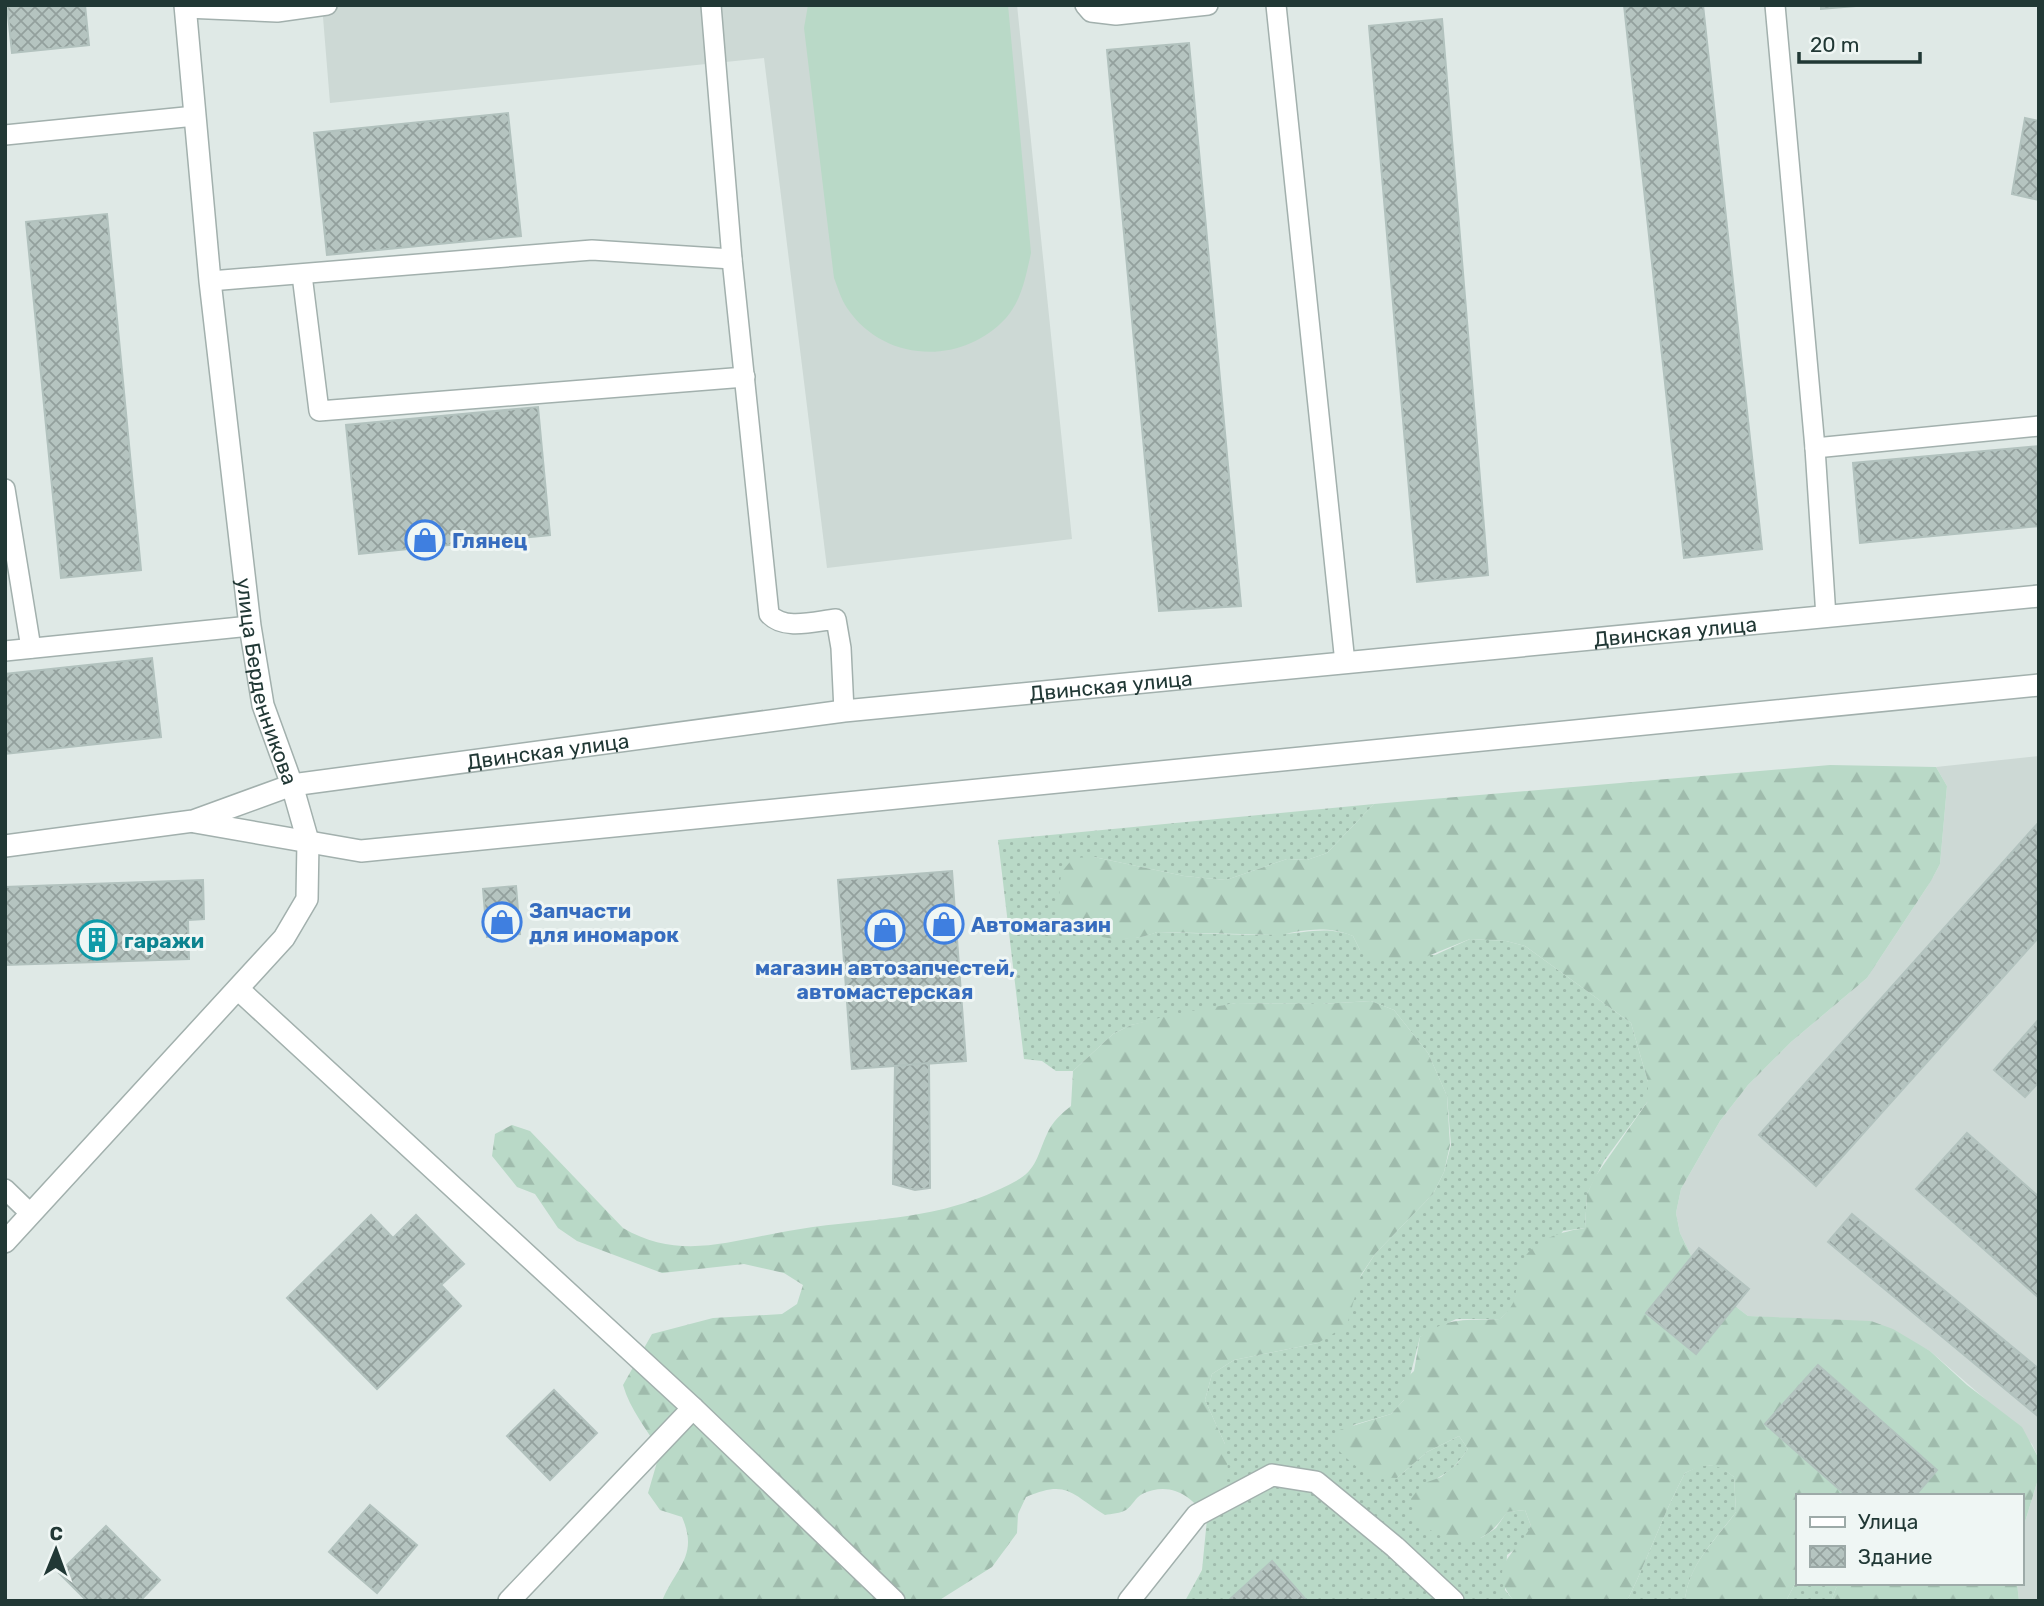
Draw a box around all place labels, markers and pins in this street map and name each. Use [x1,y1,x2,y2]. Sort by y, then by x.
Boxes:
shop icon: Глянец [404,519,446,561]
place label: Глянец [452,528,527,553]
place label: Запчасти для иномарок [529,898,679,947]
shop icon: Запчасти для иномарок [481,901,523,943]
shop icon: Автомагазин [923,903,965,945]
shop icon: магазин автозапчестей, автомастерская [864,909,906,951]
place label: Автомагазин [971,912,1111,937]
building icon: гаражи [76,919,118,961]
place label: гаражи [124,928,204,953]
place label: магазин автозапчестей, автомастерская [755,955,1015,1004]

